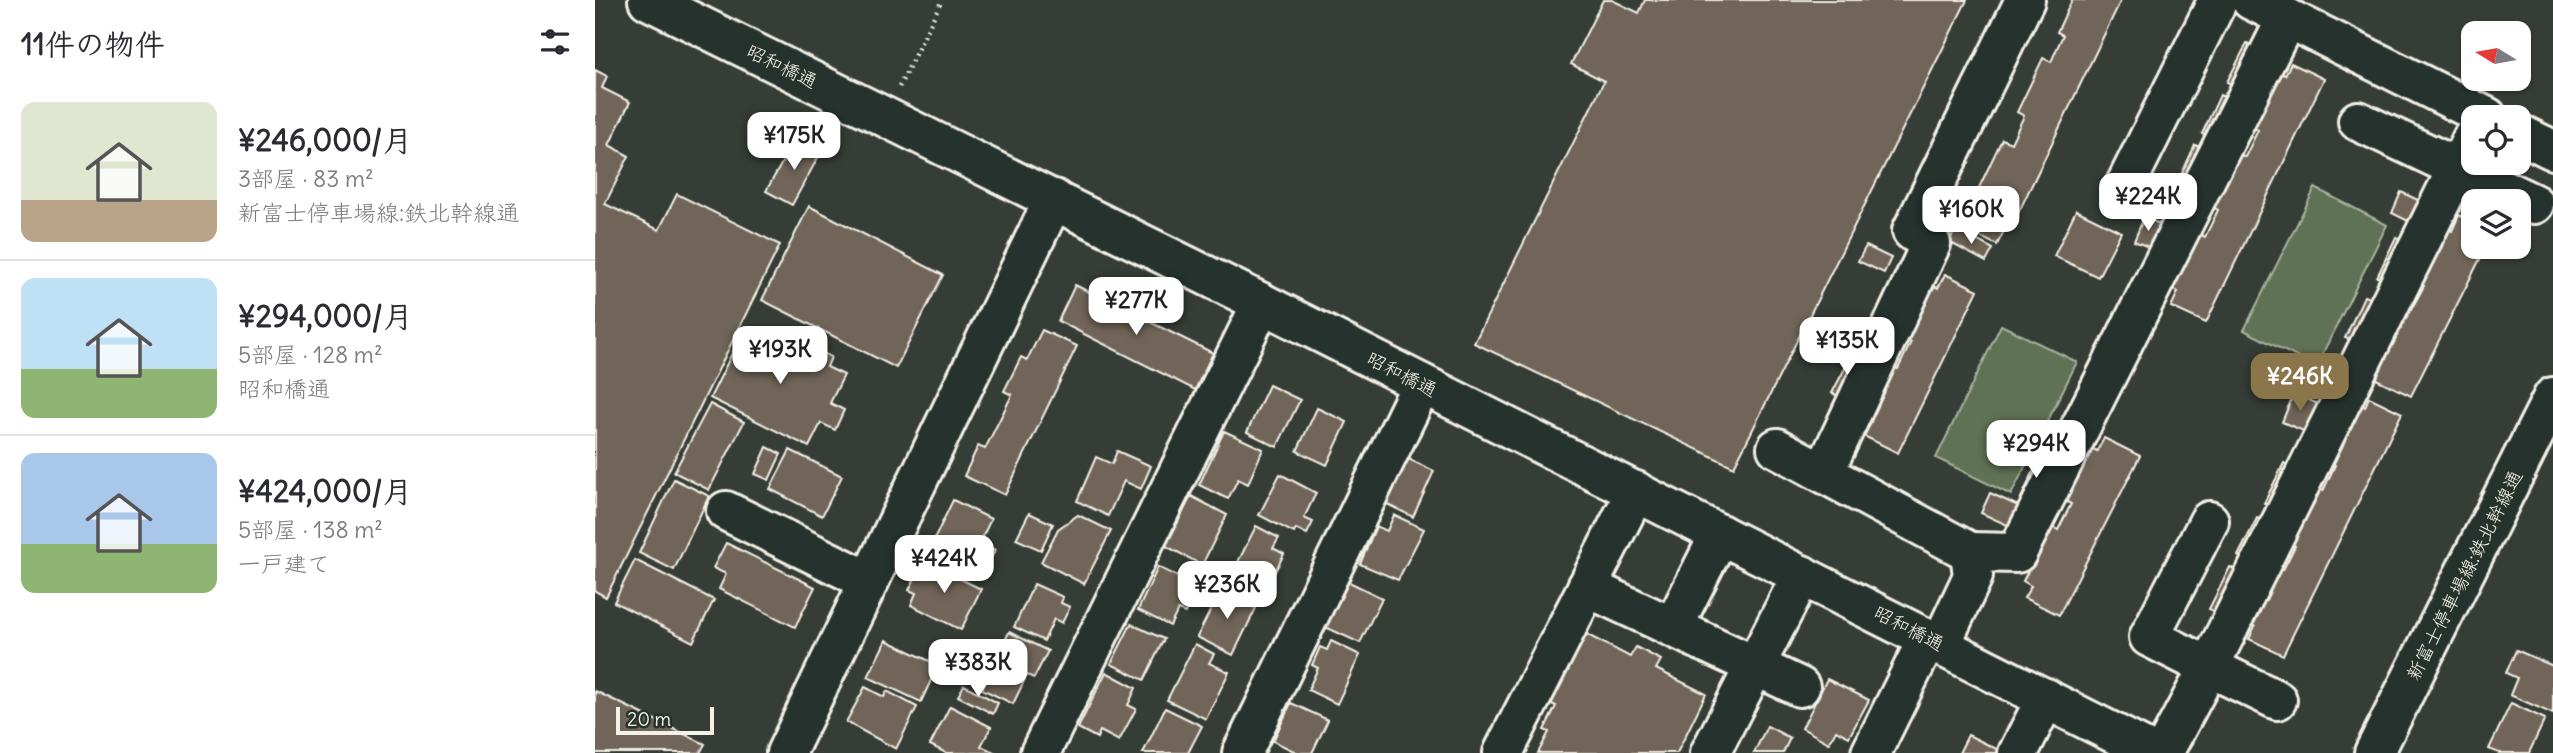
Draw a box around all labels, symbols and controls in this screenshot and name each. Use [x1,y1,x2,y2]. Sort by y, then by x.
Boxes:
north arrow [2461,21,2531,91]
map controls [2461,21,2531,259]
icon: filters [536,23,574,61]
text: 11件の物件 [21,25,165,63]
street label: 昭和橋通 [743,39,821,93]
button: locate [2461,105,2531,175]
pin: ¥175K [745,113,843,172]
text: ¥175K [763,120,825,149]
text: ¥246,000/月 [238,121,412,159]
icon: home [77,130,161,214]
text: 3部屋 · 83 m² [238,164,374,193]
pin: ¥224K [2099,174,2197,233]
text: ¥224K [2115,181,2181,210]
pin: ¥160K [1922,187,2020,246]
button: layers [2461,189,2531,259]
text: ¥160K [1938,194,2004,223]
text: 新富士停車場線:鉄北幹線通 [238,198,519,227]
pin: ¥277K [1087,278,1185,337]
text: ¥277K [1105,285,1167,314]
text: ¥294,000/月 [238,297,413,335]
icon: home [77,306,161,390]
pin: ¥135K [1798,318,1896,377]
text: ¥135K [1815,325,1879,354]
pin: ¥193K [731,326,829,386]
text: ¥193K [748,334,812,363]
text: 5部屋 · 128 m² [238,340,383,369]
street label: 昭和橋通 [1363,346,1441,402]
pin: ¥246K [2251,354,2349,413]
text: ¥246K [2267,361,2333,390]
text: 昭和橋通 [238,374,330,403]
pin: ¥294K [1987,420,2085,480]
text: ¥294K [2003,428,2069,457]
street label: 新富士停車場線:鉄北幹線通 [2401,466,2527,684]
text: ¥424,000/月 [238,472,412,510]
icon: home [77,481,161,565]
text: 5部屋 · 138 m² [238,515,383,544]
pin: ¥424K [895,536,993,595]
text: ¥424K [911,543,977,572]
text: 一戸建て [238,549,330,578]
pin: ¥236K [1178,562,1276,621]
text: ¥236K [1194,569,1260,598]
street label: 昭和橋通 [1870,600,1948,656]
pin: ¥383K [929,640,1027,699]
text: ¥383K [944,647,1012,676]
scale bar [616,704,714,736]
text: 20 m [627,707,671,731]

